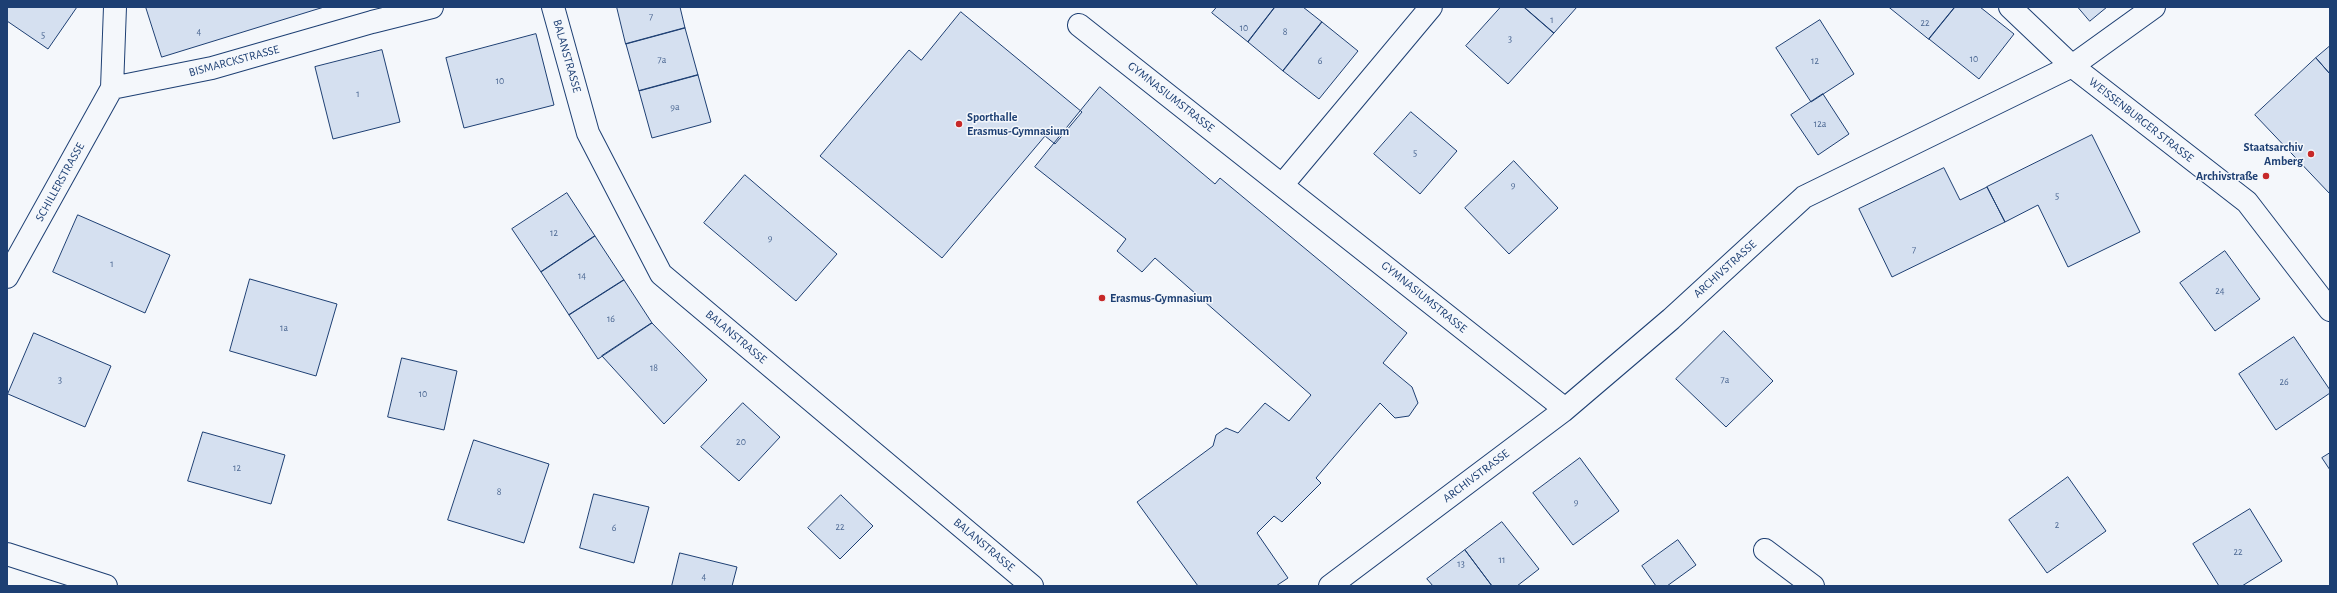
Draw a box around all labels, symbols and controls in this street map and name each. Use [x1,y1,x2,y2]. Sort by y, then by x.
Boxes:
house number: 7 [649,11,653,23]
house number: 1 [1550,14,1554,26]
house number: 22 [1920,17,1930,29]
street label: BALANSTRASSE [550,18,584,94]
house number: 10 [1240,22,1248,34]
house number: 4 [197,26,201,38]
house number: 8 [1283,26,1287,38]
house number: 5 [41,29,45,41]
house number: 3 [1508,33,1512,45]
street label: BISMARCKSTRASSE [187,42,281,80]
house number: 10 [1970,53,1978,65]
house number: 7a [658,54,666,66]
house number: 6 [1318,55,1322,67]
house number: 12 [1811,55,1819,67]
street label: GYMNASIUMSTRASSE [1125,59,1217,135]
house number: 10 [496,75,504,87]
street label: WEISSENBURGER STRASSE [2086,75,2196,165]
house number: 1 [356,88,360,100]
house number: 9a [670,101,680,113]
place label: Sporthalle Erasmus-Gymnasium [967,110,1069,138]
house number: 12a [1814,118,1826,130]
marker: Sporthalle Erasmus-Gymnasium [954,119,964,129]
street label: SCHILLERSTRASSE [32,140,88,224]
place label: Staatsarchiv Amberg [2243,140,2303,168]
house number: 5 [1413,147,1417,159]
marker: Staatsarchiv Amberg [2306,149,2316,159]
place label: Archivstraße [2196,169,2258,183]
marker: Archivstraße [2261,171,2271,181]
house number: 9 [1511,179,1515,191]
house number: 5 [2055,190,2059,202]
house number: 12 [550,227,558,239]
house number: 9 [768,232,772,244]
street label: ARCHIVSTRASSE [1691,237,1759,301]
house number: 7 [1912,244,1916,256]
house number: 1 [110,258,114,270]
street label: GYMNASIUMSTRASSE [1378,258,1470,336]
house number: 14 [578,270,586,282]
house number: 24 [2215,285,2225,297]
place label: Erasmus-Gymnasium [1110,291,1212,305]
marker: Erasmus-Gymnasium [1097,293,1107,303]
street label: BALANSTRASSE [702,307,770,367]
house number: 16 [607,313,615,325]
house number: 1a [280,322,288,334]
house number: 18 [650,362,658,374]
house number: 3 [58,374,62,386]
house number: 7a [1721,374,1729,386]
house number: 26 [2279,376,2289,388]
house number: 10 [419,388,427,400]
house number: 20 [736,436,746,448]
street label: ARCHIVSTRASSE [1440,446,1512,506]
house number: 12 [233,462,241,474]
house number: 8 [497,486,501,498]
house number: 9 [1574,496,1578,508]
street label: BALANSTRASSE [950,515,1018,575]
house number: 2 [2055,519,2059,531]
house number: 22 [835,521,845,533]
house number: 6 [612,522,616,534]
house number: 22 [2233,546,2243,558]
house number: 11 [1499,554,1505,566]
house number: 13 [1457,558,1465,570]
house number: 4 [702,571,706,583]

